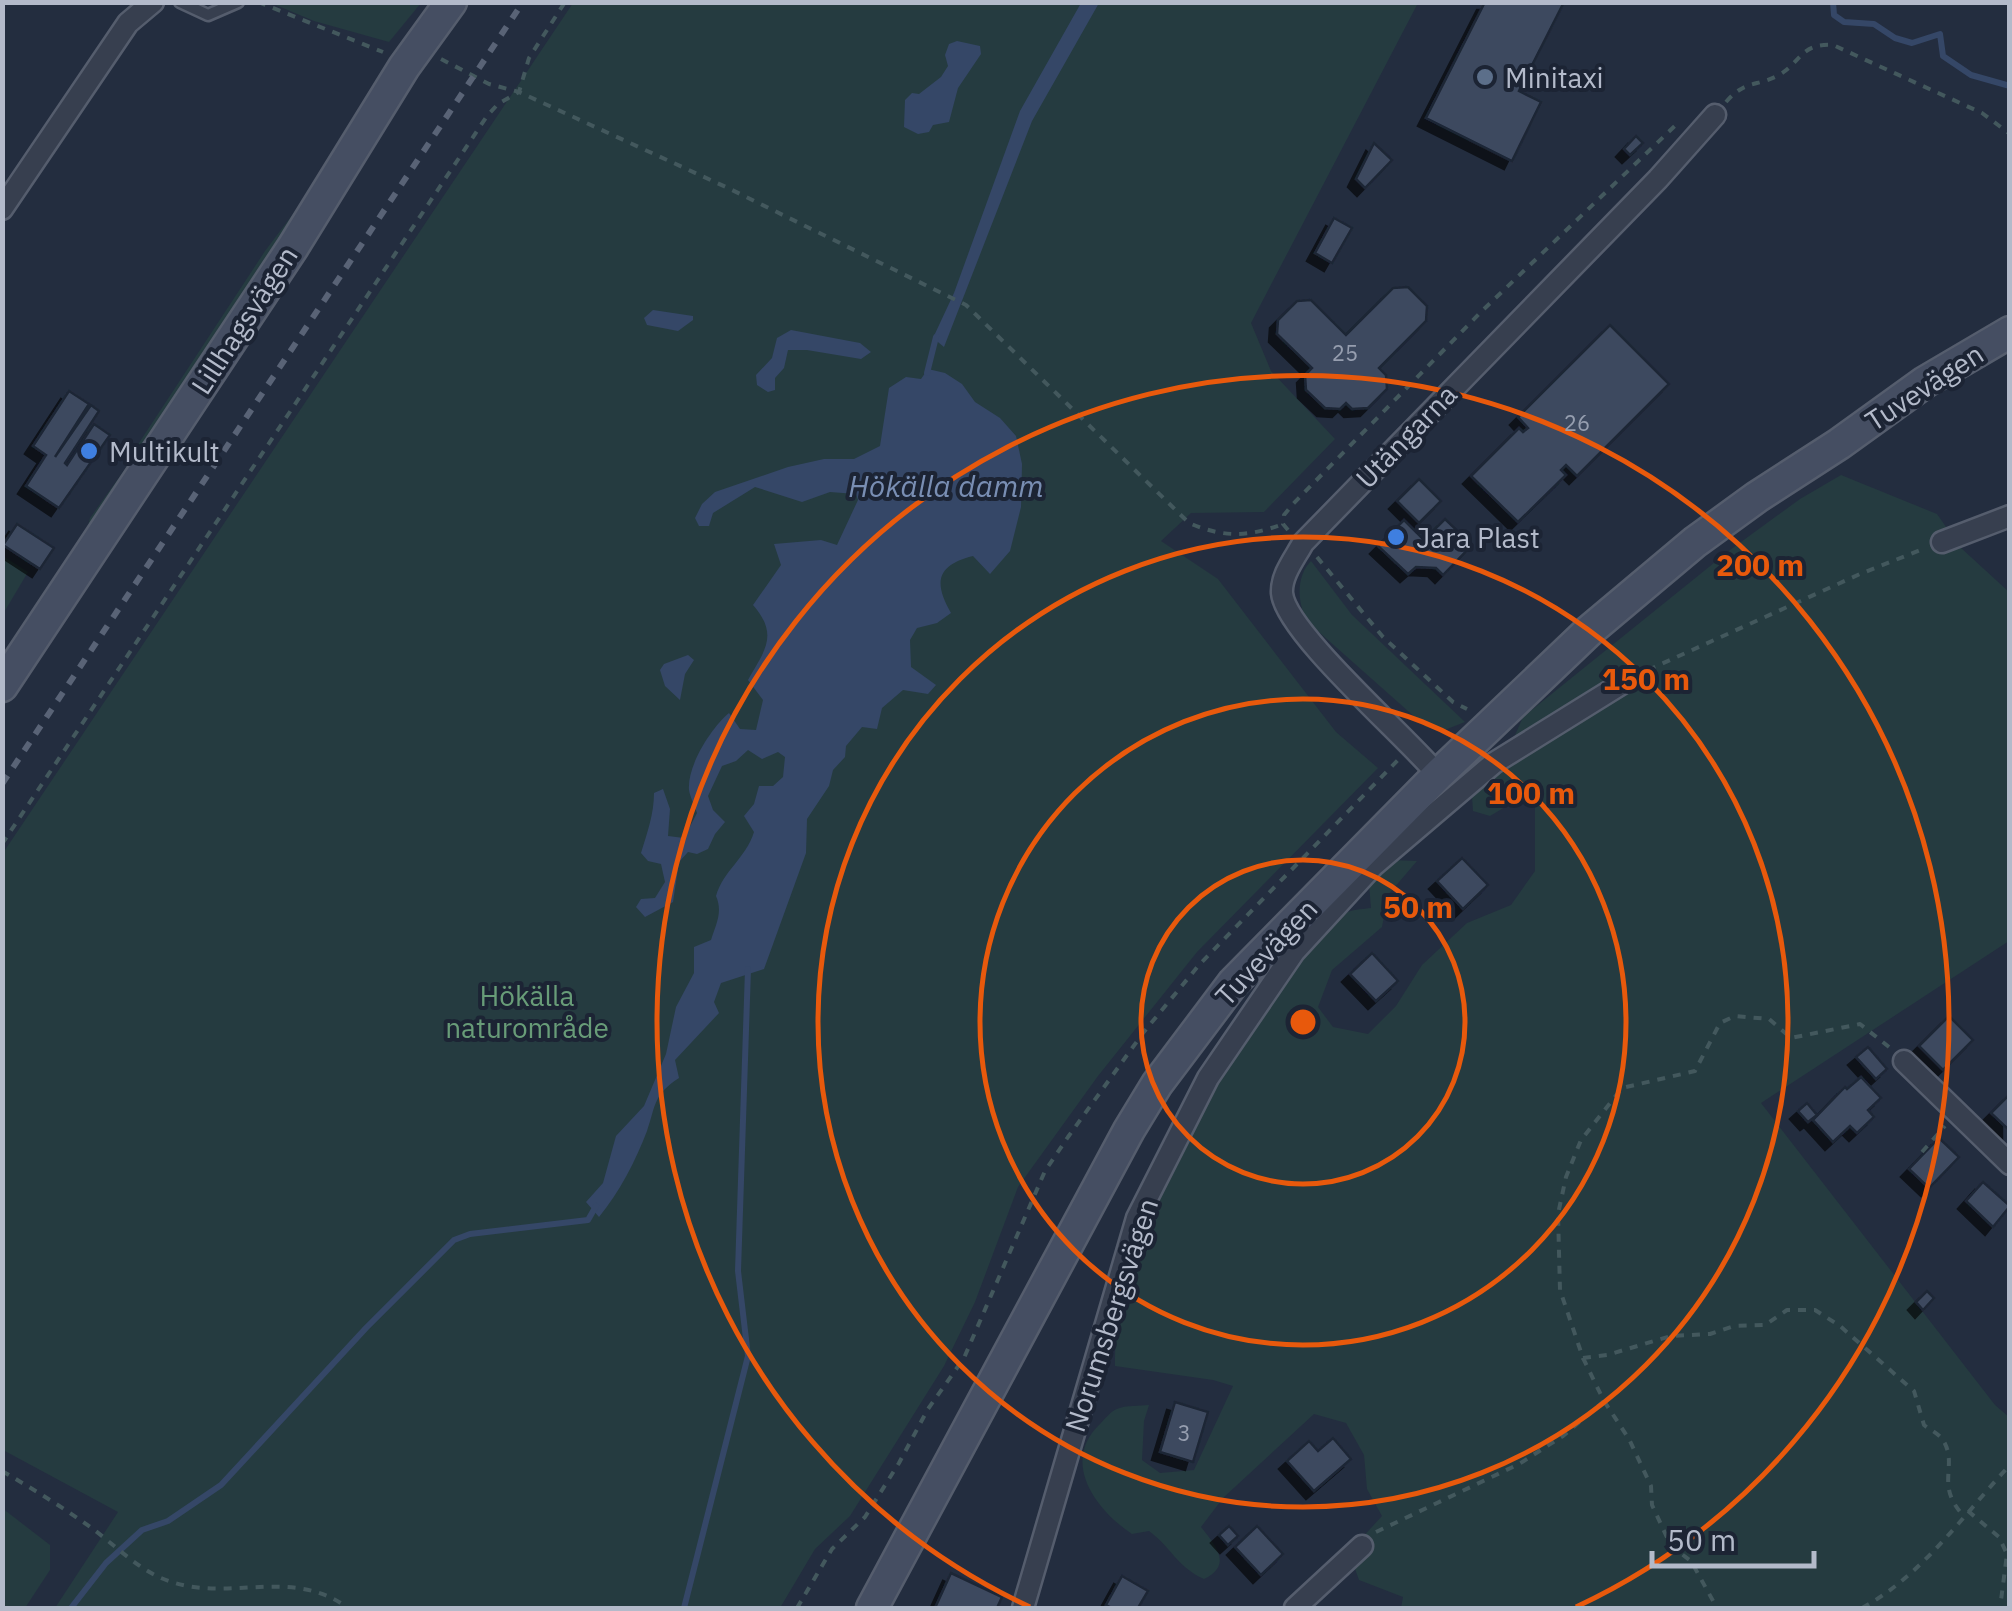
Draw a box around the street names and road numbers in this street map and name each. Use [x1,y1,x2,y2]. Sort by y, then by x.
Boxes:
street label: Lillhagsvägen [182,239,306,401]
street label: Tuvevägen [1858,335,1990,439]
street label: Utängarna [1347,376,1465,496]
street label: Tuvevägen [1207,891,1325,1013]
street label: Norumsbergsvägen [1056,1194,1166,1436]

